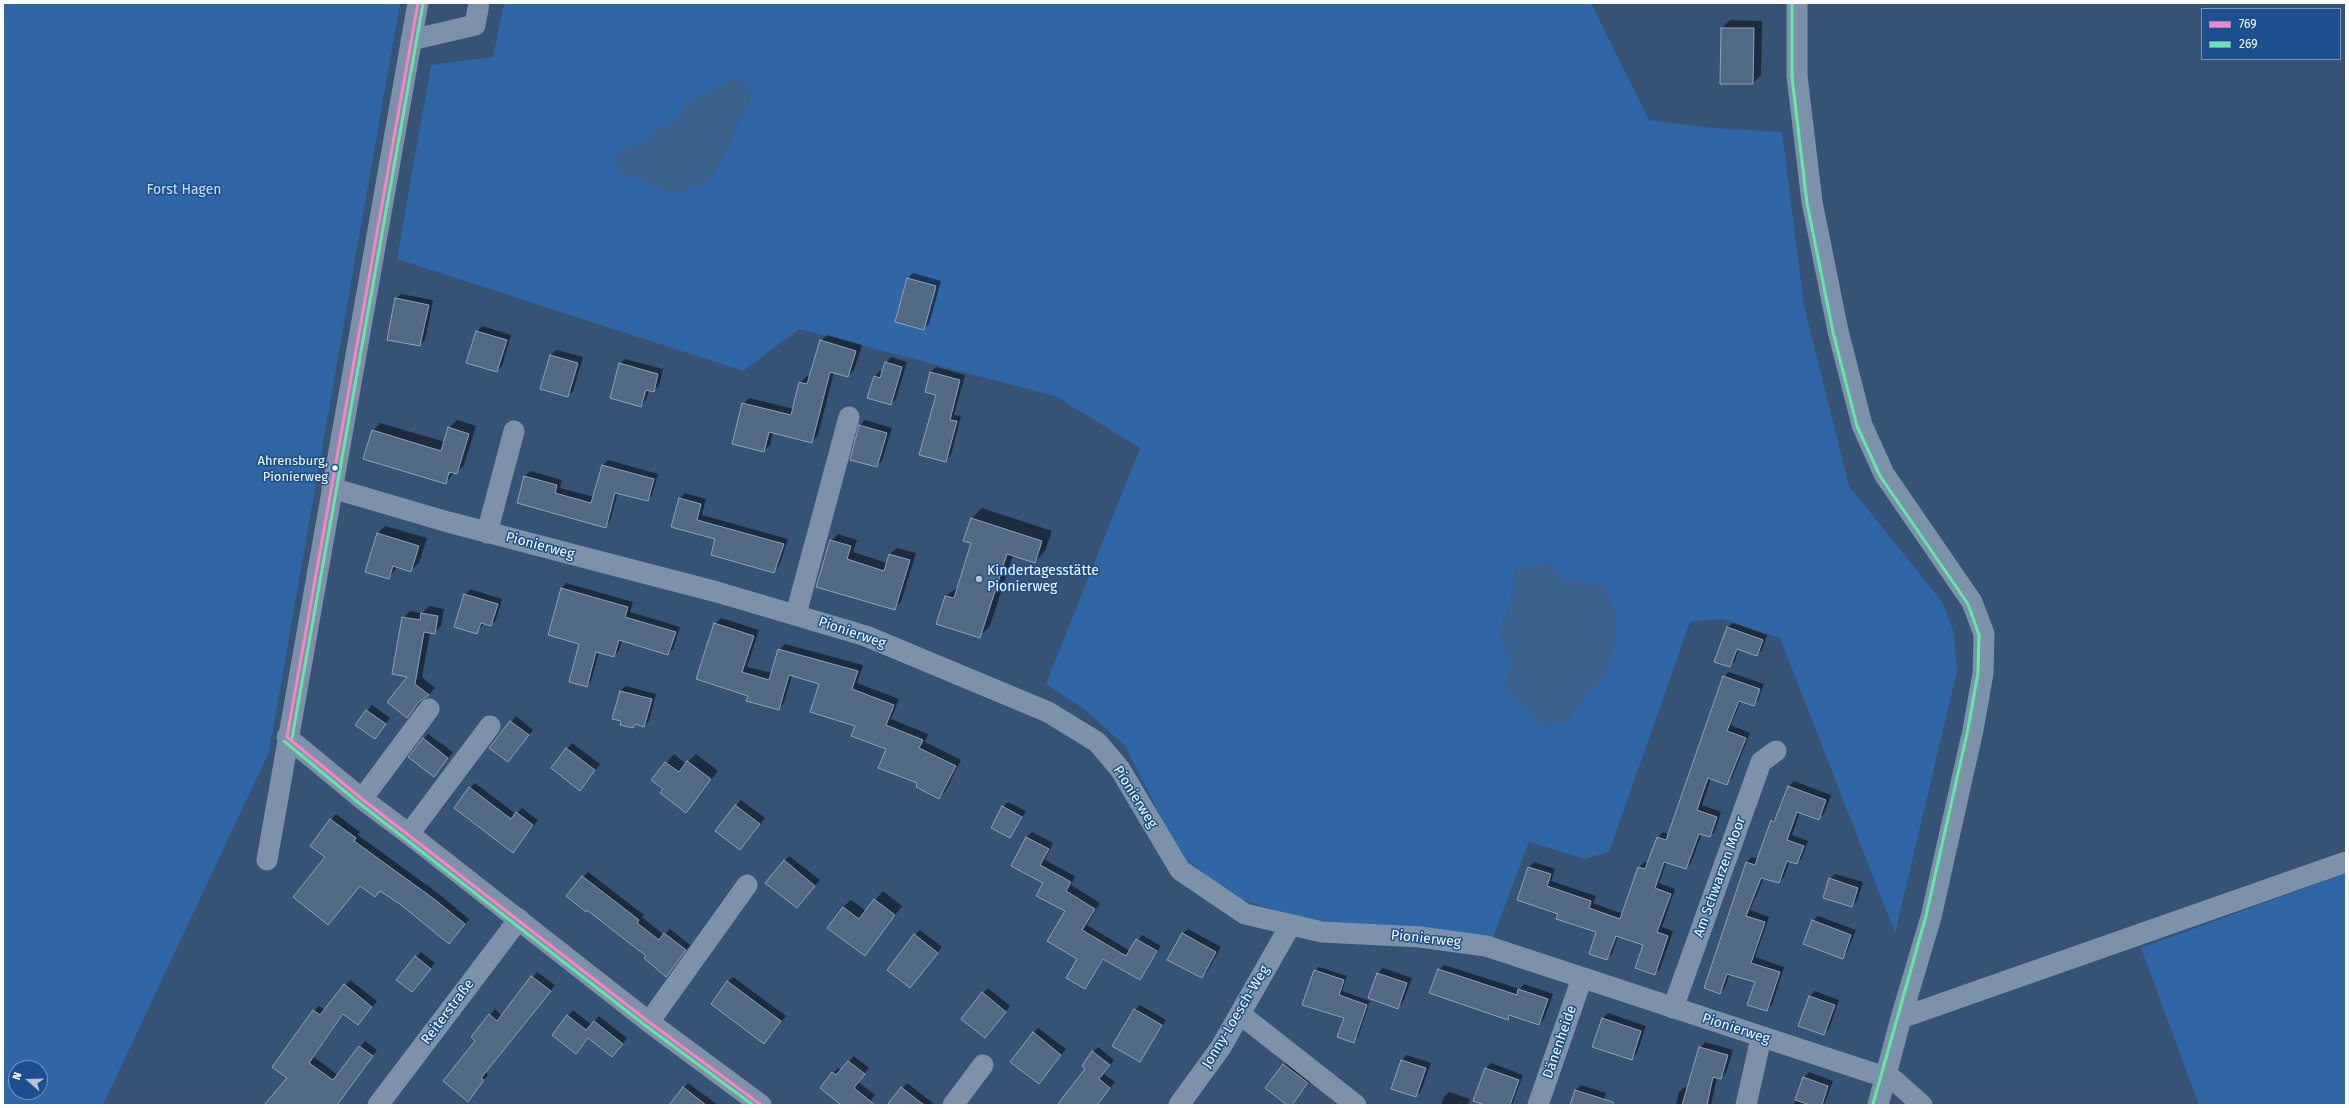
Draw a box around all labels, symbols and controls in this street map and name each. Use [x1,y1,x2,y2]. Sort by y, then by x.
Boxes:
legend [2201,8,2341,60]
text: 769 [2239,17,2257,31]
text: 269 [2239,37,2257,51]
park label: Forst Hagen [147,182,221,198]
place label: Ahrensburg, Pionierweg [258,453,328,484]
marker: Ahrensburg, Pionierweg [330,463,340,473]
street label: Pionierweg [504,529,576,563]
place label: Kindertagesstätte Pionierweg [987,563,1099,596]
marker: Kindertagesstätte Pionierweg [974,574,984,584]
street label: Pionierweg [816,614,888,652]
street label: Pionierweg [1109,763,1161,831]
street label: Am Schwarzen Moor [1690,814,1750,940]
street label: Pionierweg [1390,927,1462,951]
street label: Jonny-Loesch-Weg [1199,963,1273,1071]
street label: Reiterstraße [418,976,478,1048]
street label: Dänenheide [1540,1003,1580,1081]
street label: Pionierweg [1700,1010,1772,1048]
north arrow [8,1060,48,1100]
text: N [10,1070,25,1082]

